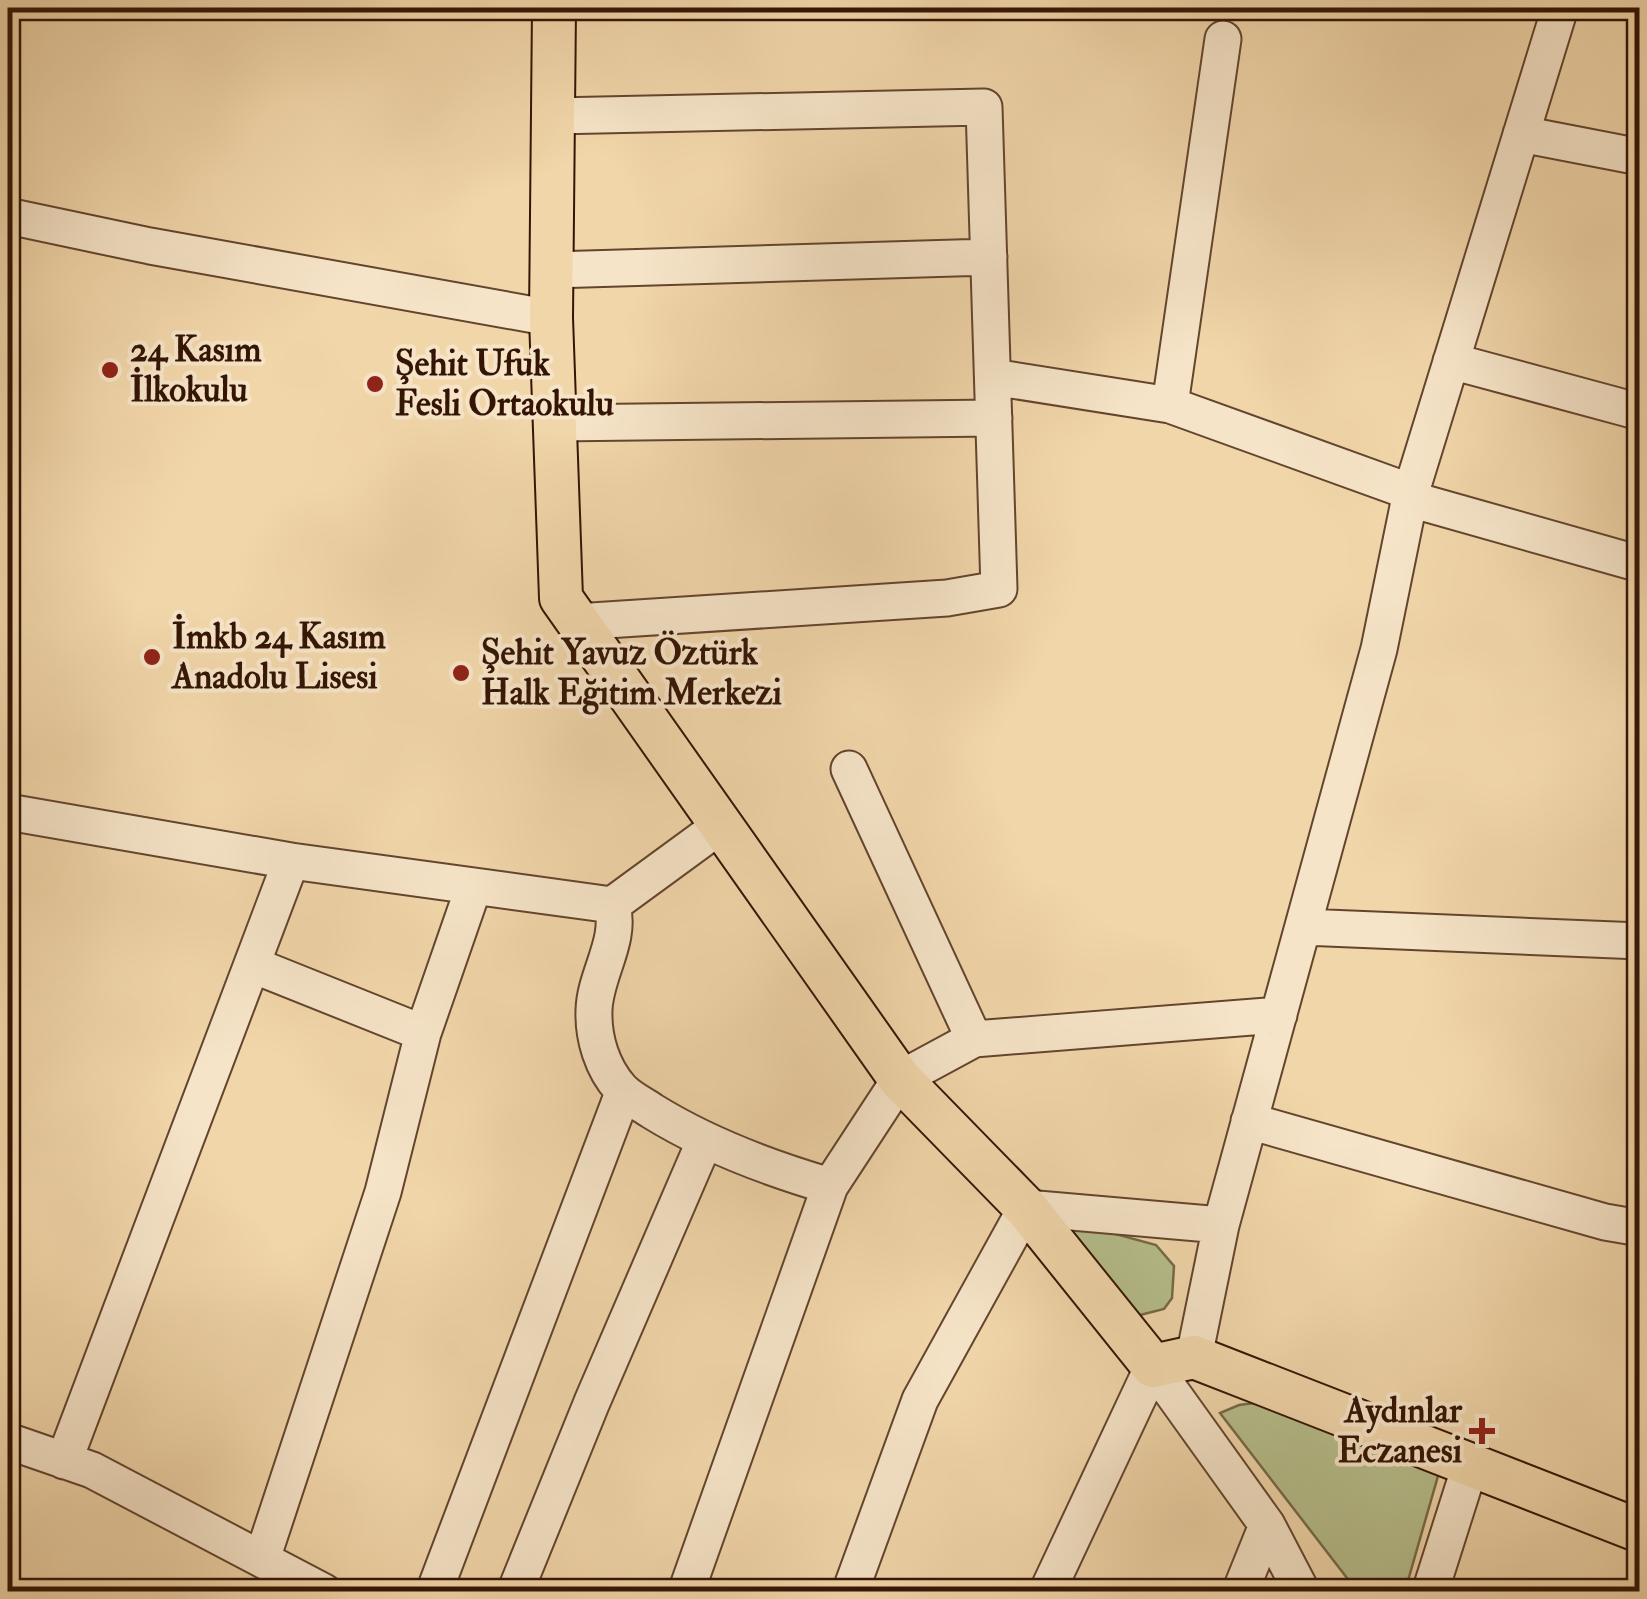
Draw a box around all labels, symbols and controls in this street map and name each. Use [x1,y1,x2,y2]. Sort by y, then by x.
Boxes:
place label: 24 Kasım İlkokulu [130,328,262,412]
place label: Şehit Ufuk Fesli Ortaokulu [395,342,614,426]
marker: 24 Kasım İlkokulu [99,359,121,381]
marker: Şehit Ufuk Fesli Ortaokulu [364,373,386,395]
place label: İmkb 24 Kasım Anadolu Lisesi [170,613,386,699]
place label: Şehit Yavuz Öztürk Halk Eğitim Merkezi [481,630,782,715]
marker: İmkb 24 Kasım Anadolu Lisesi [141,646,163,668]
marker: Şehit Yavuz Öztürk Halk Eğitim Merkezi [450,662,472,684]
place label: Aydınlar Eczanesi [1337,1389,1463,1473]
marker: Aydınlar Eczanesi [1471,1420,1493,1442]

